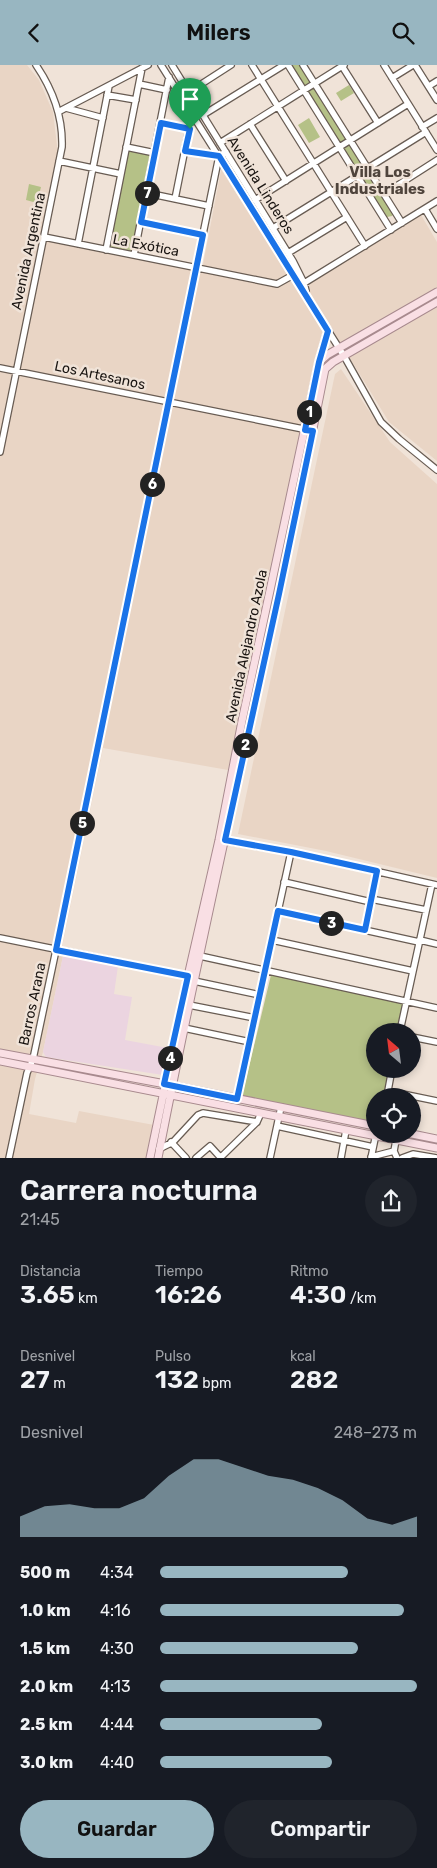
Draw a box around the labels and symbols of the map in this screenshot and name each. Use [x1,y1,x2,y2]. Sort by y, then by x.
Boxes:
pin [169,78,211,129]
street label: Avenida Linderos [224,133,297,237]
district label: Villa Los Industriales [335,163,425,198]
pin: 7 [134,181,160,205]
street label: Avenida Argentina [8,191,49,311]
street label: La Exótica [111,231,180,260]
street label: Los Artesanos [53,358,147,393]
pin: 1 [296,399,322,425]
pin: 6 [140,471,164,497]
street label: Avenida Alejandro Azola [222,568,271,724]
pin: 2 [232,733,258,757]
pin: 5 [70,811,94,835]
pin: 3 [318,911,344,935]
street label: Barros Arana [15,961,50,1047]
north arrow [366,1023,421,1077]
pin: 4 [158,1045,182,1071]

